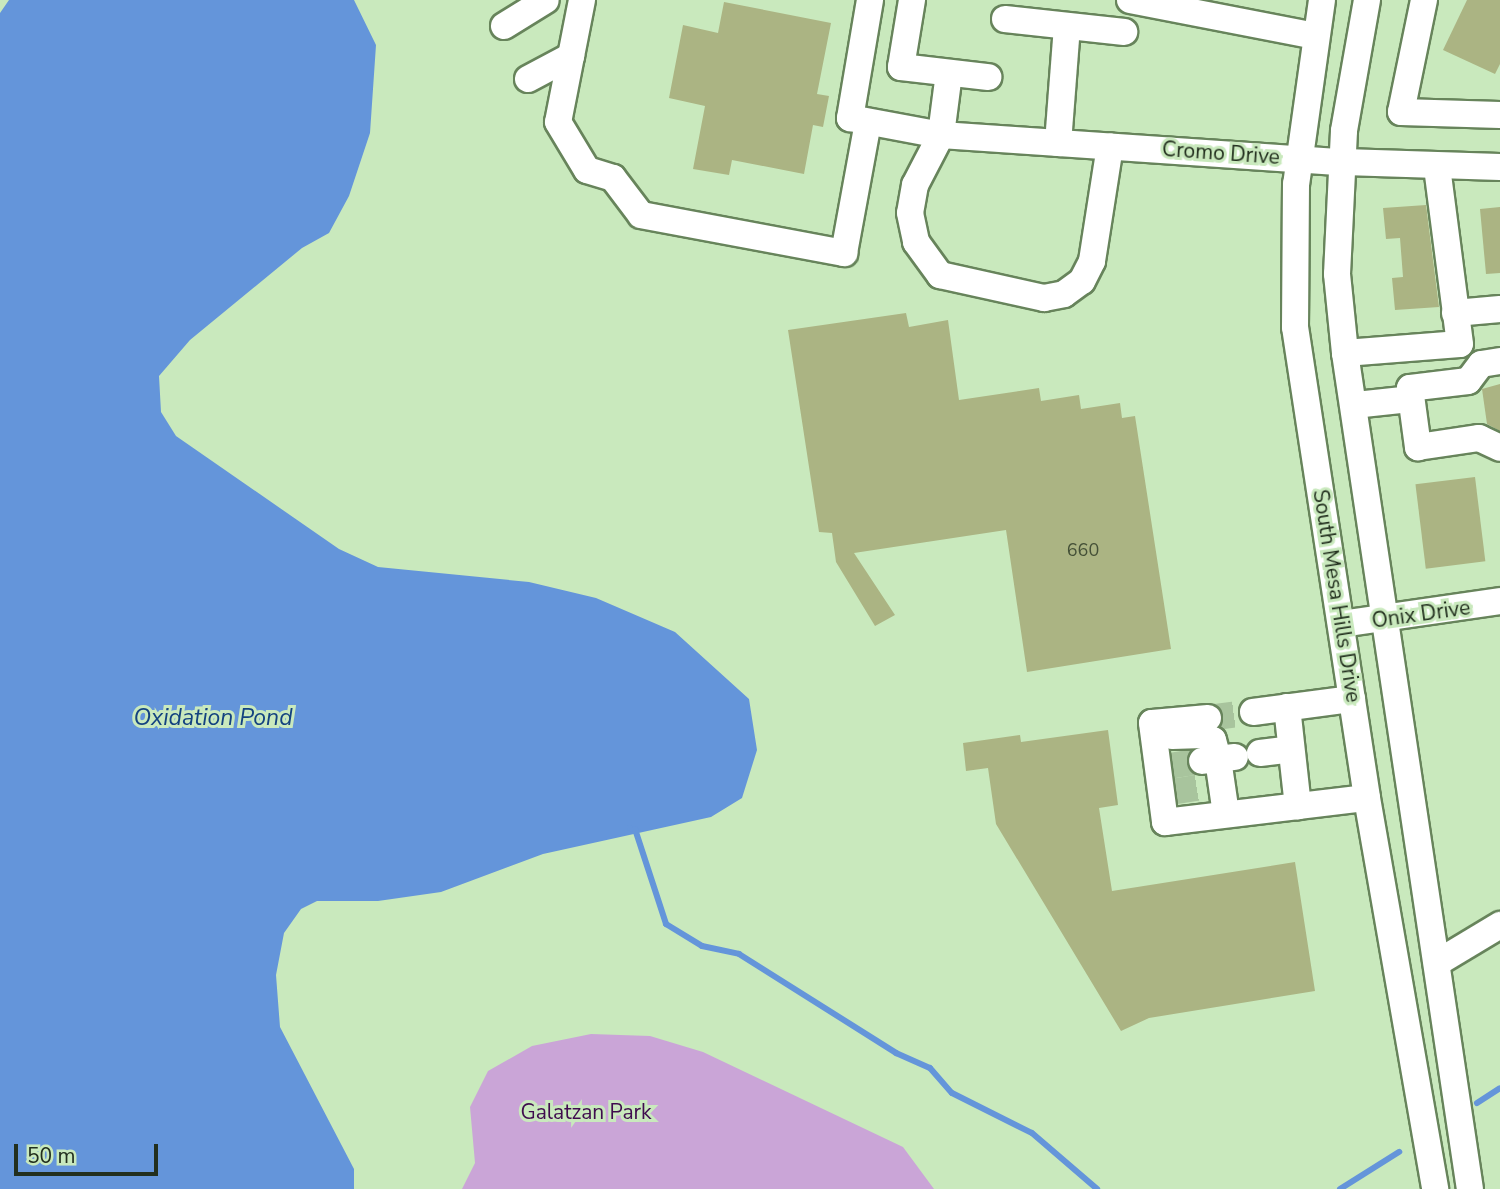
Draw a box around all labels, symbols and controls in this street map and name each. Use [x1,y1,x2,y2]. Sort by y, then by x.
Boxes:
street label: Cromo Drive [1161,136,1281,170]
street label: South Mesa Hills Drive [1308,488,1366,704]
house number: 660 [1067,539,1099,561]
street label: Onix Drive [1370,595,1472,633]
water label: Oxidation Pond [133,704,293,732]
park label: Galatzan Park [520,1099,652,1125]
scale bar [18,1130,161,1174]
text: 50 m [27,1142,76,1170]

